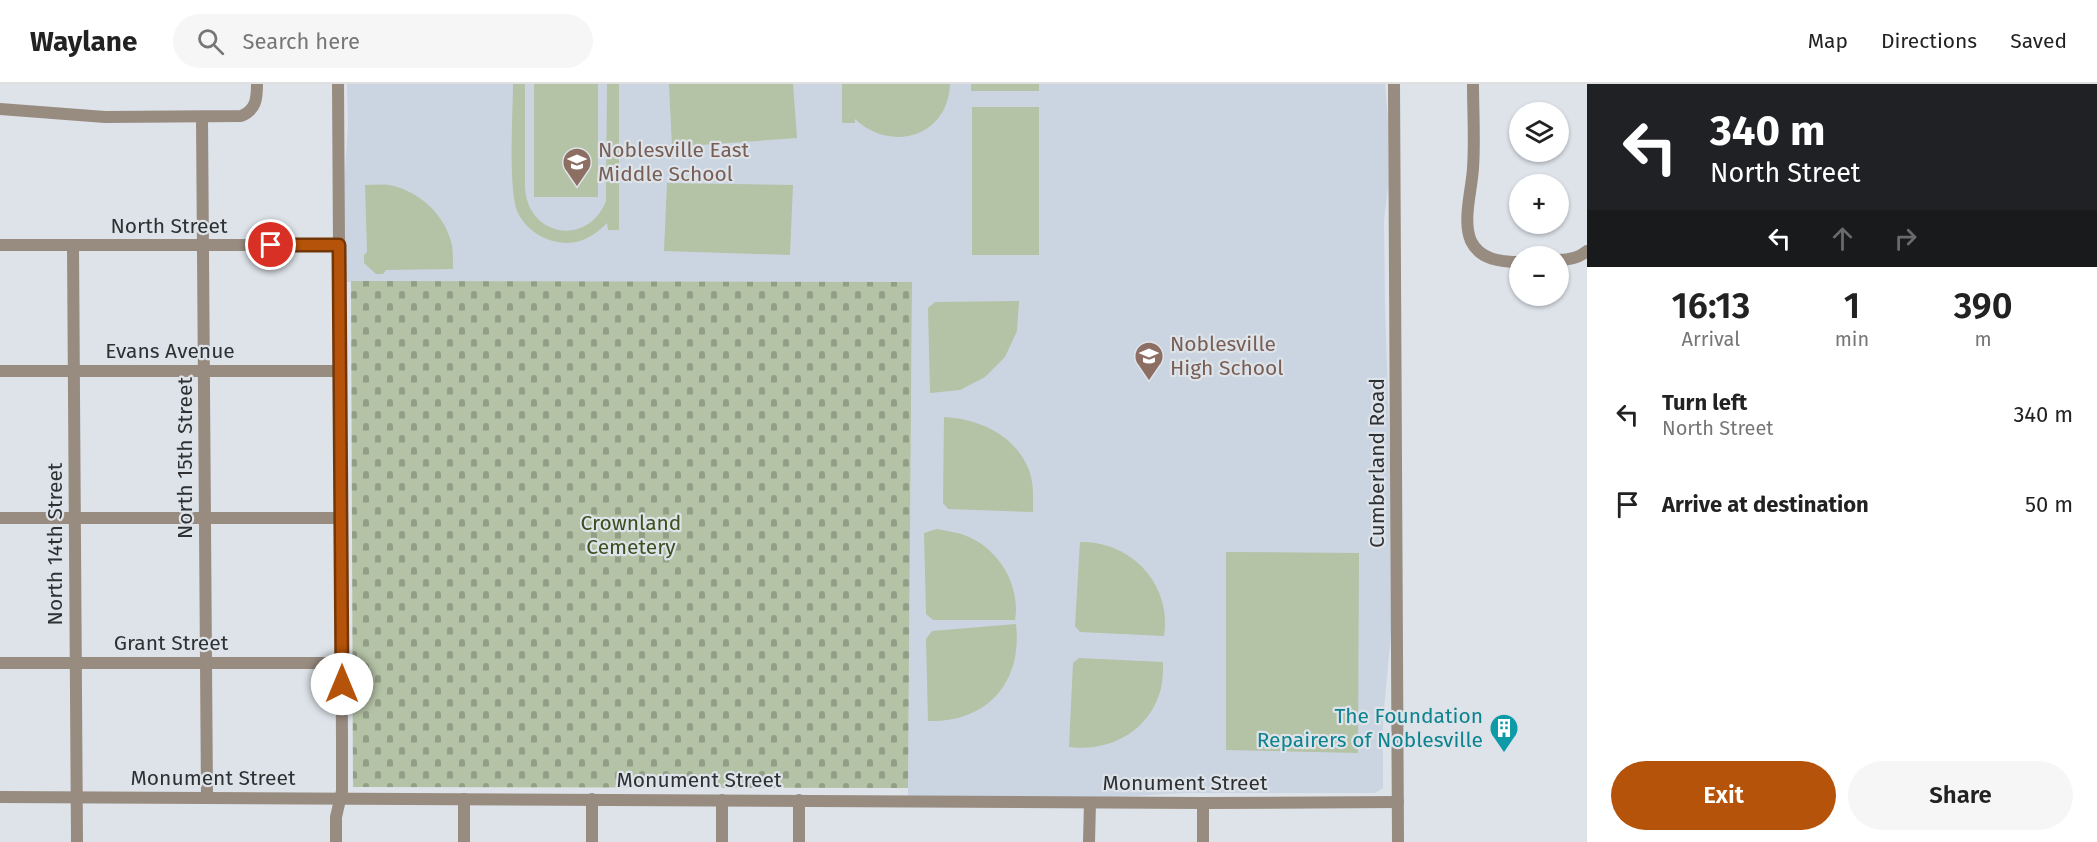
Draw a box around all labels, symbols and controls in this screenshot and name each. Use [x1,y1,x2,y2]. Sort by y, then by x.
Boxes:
search box [173,14,593,68]
text: Waylane [30,25,137,58]
icon: search [194,25,227,58]
text: Search here [242,28,360,55]
text: Map [1808,28,1848,54]
text: Directions [1881,28,1977,54]
text: Saved [2010,28,2067,54]
map controls [1509,102,1569,306]
button: layers [1509,102,1569,162]
text: 340 m [1710,106,1826,156]
icon: left [1611,108,1689,186]
place label: Noblesville East Middle School [598,137,749,187]
school or university icon: Noblesville East Middle School [561,146,593,188]
text: North Street [1710,157,1861,189]
button: + [1509,174,1569,234]
street label: North Street [110,213,228,239]
pin [245,219,296,270]
icon: left [1763,222,1796,255]
icon: ahead [1826,222,1859,255]
icon: right [1889,222,1922,255]
icon: arrive [254,228,287,261]
button: − [1509,246,1569,306]
text: 16:13 [1671,284,1750,328]
text: 1 [1844,284,1860,328]
text: 390 [1954,284,2013,328]
text: Arrival [1682,327,1740,351]
text: min [1835,327,1869,351]
text: m [1975,327,1992,351]
place label: Noblesville High School [1170,331,1283,381]
street label: Evans Avenue [105,338,235,364]
school or university icon: Noblesville High School [1133,340,1165,382]
street label: North 15th Street [172,377,198,539]
street label: Cumberland Road [1364,378,1390,548]
text: Turn left [1662,389,1747,416]
icon: left [1611,398,1644,431]
text: 340 m [2013,401,2073,428]
text: North Street [1662,416,1774,440]
street label: North 14th Street [42,462,68,625]
icon: arrive [1611,488,1644,521]
text: Arrive at destination [1662,491,1869,518]
text: 50 m [2025,491,2073,518]
park label: Crownland Cemetery [581,510,681,560]
street label: Grant Street [114,630,229,656]
position arrow [310,652,374,716]
place label: The Foundation Repairers of Noblesville [1257,703,1483,753]
building icon: The Foundation Repairers of Noblesville [1488,712,1520,754]
button: Exit [1611,761,1836,830]
button: Share [1848,761,2073,830]
street label: Monument Street [131,765,296,791]
street label: Monument Street [617,767,782,793]
street label: Monument Street [1103,770,1268,796]

